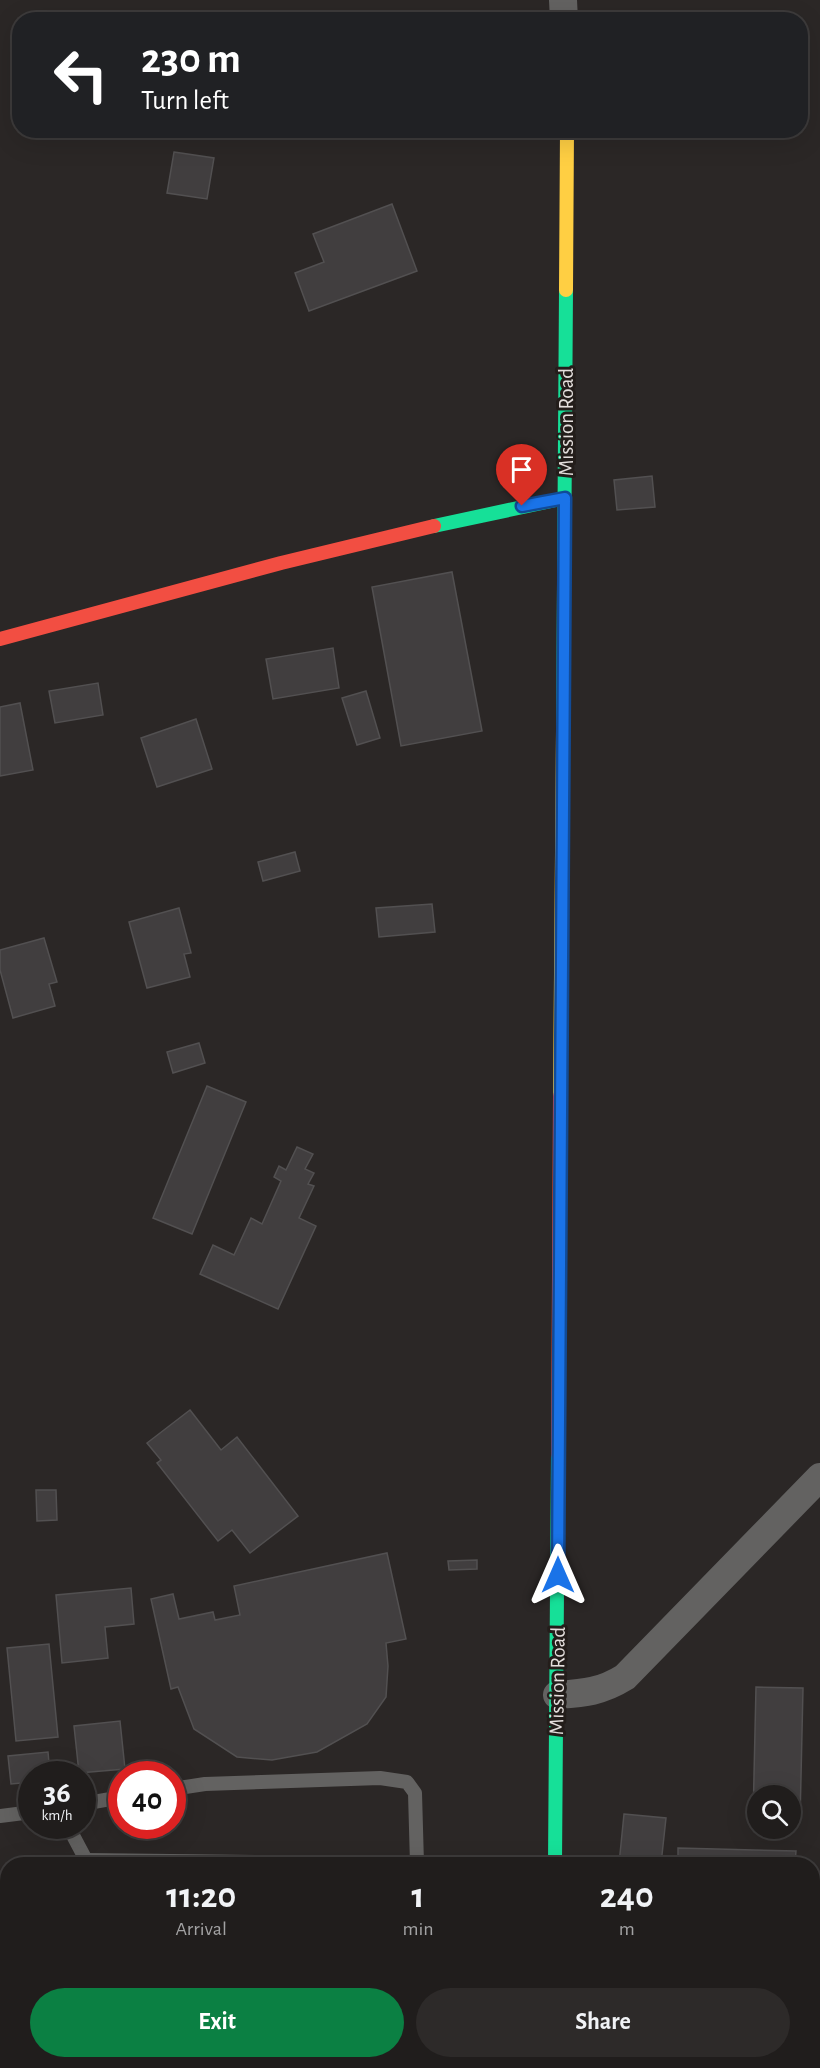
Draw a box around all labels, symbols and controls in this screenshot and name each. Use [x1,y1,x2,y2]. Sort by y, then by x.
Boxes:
icon: left [42,36,120,114]
text: 230 m [141,38,241,80]
text: Turn left [141,87,229,114]
street label: Mission Road [556,368,577,476]
pin [496,444,547,506]
icon: arrive [505,453,538,486]
position arrow [526,1543,590,1607]
street label: Mission Road [546,1626,569,1735]
speed limit sign: 40 [108,1761,186,1839]
text: 36 [43,1778,71,1808]
map controls [747,1785,801,1839]
button: search [747,1785,801,1839]
text: km/h [42,1808,72,1823]
text: 11:20 [166,1878,236,1914]
text: 1 [412,1878,424,1914]
text: 240 [600,1878,654,1914]
text: Arrival [176,1919,227,1939]
text: min [402,1919,434,1939]
text: m [619,1919,635,1939]
button: Exit [30,1988,404,2057]
button: Share [416,1988,790,2057]

